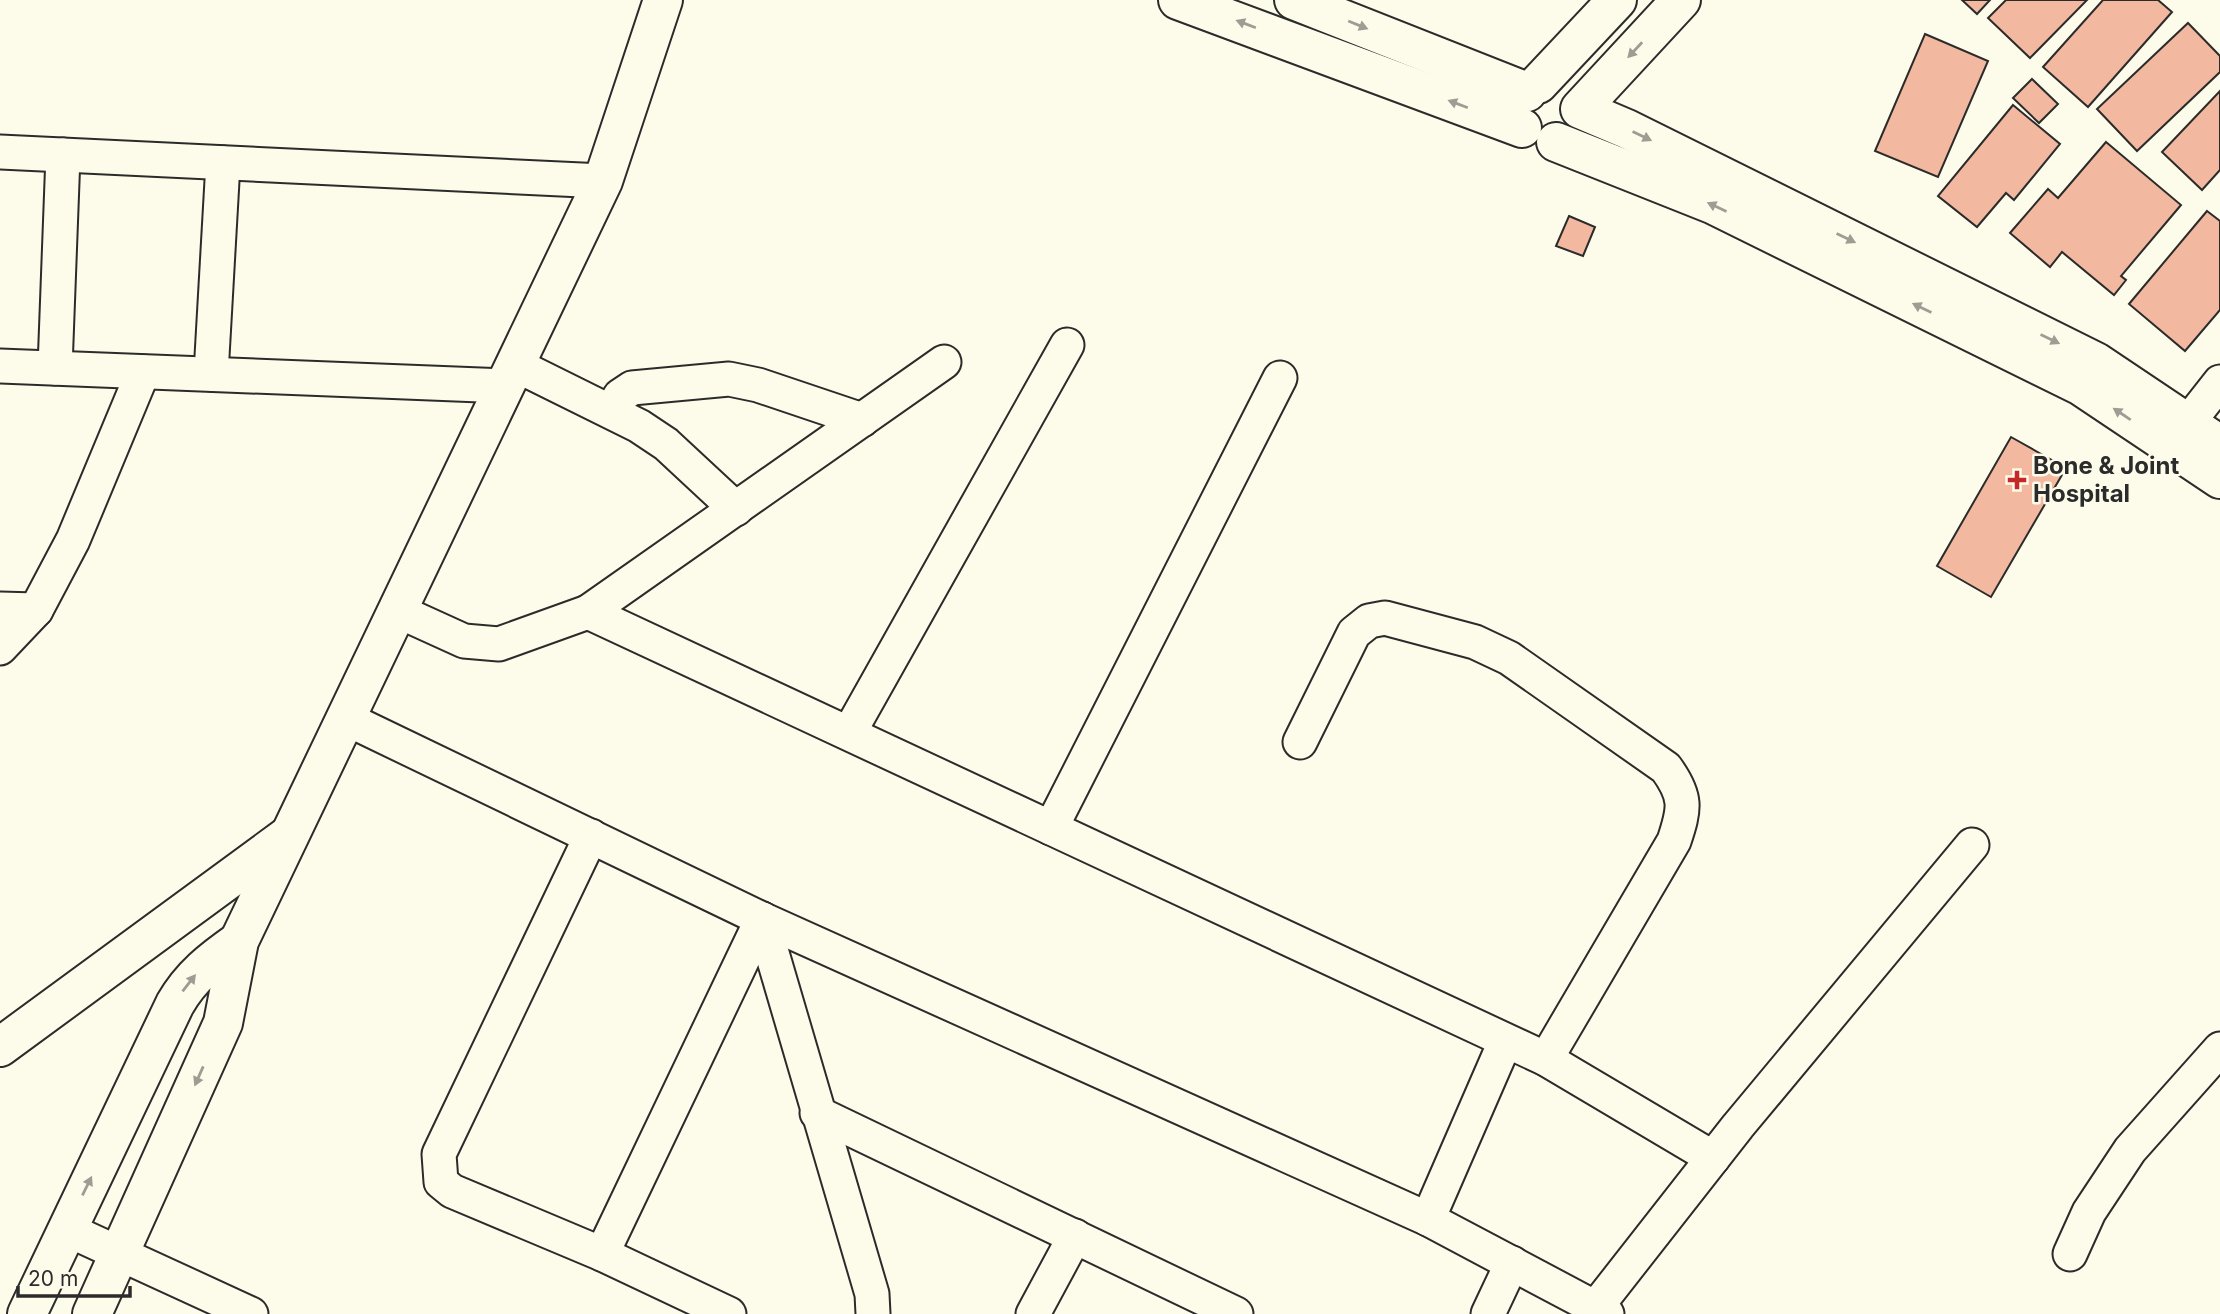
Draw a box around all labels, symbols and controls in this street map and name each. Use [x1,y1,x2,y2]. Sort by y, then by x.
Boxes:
one-way arrow [1235,18,1256,29]
one-way arrow [1347,20,1368,31]
one-way arrow [1627,42,1643,59]
one-way arrow [1448,98,1469,109]
one-way arrow [1632,131,1652,142]
one-way arrow [1707,202,1727,213]
one-way arrow [1836,232,1856,243]
one-way arrow [1912,302,1932,313]
one-way arrow [2040,333,2060,344]
one-way arrow [2113,407,2132,420]
place label: Bone & Joint Hospital [2033,451,2180,508]
marker: Bone & Joint Hospital [2007,470,2027,490]
one-way arrow [182,974,197,992]
one-way arrow [193,1066,204,1087]
one-way arrow [82,1176,93,1196]
scale bar [18,1254,130,1298]
text: 20 m [28,1266,78,1291]

